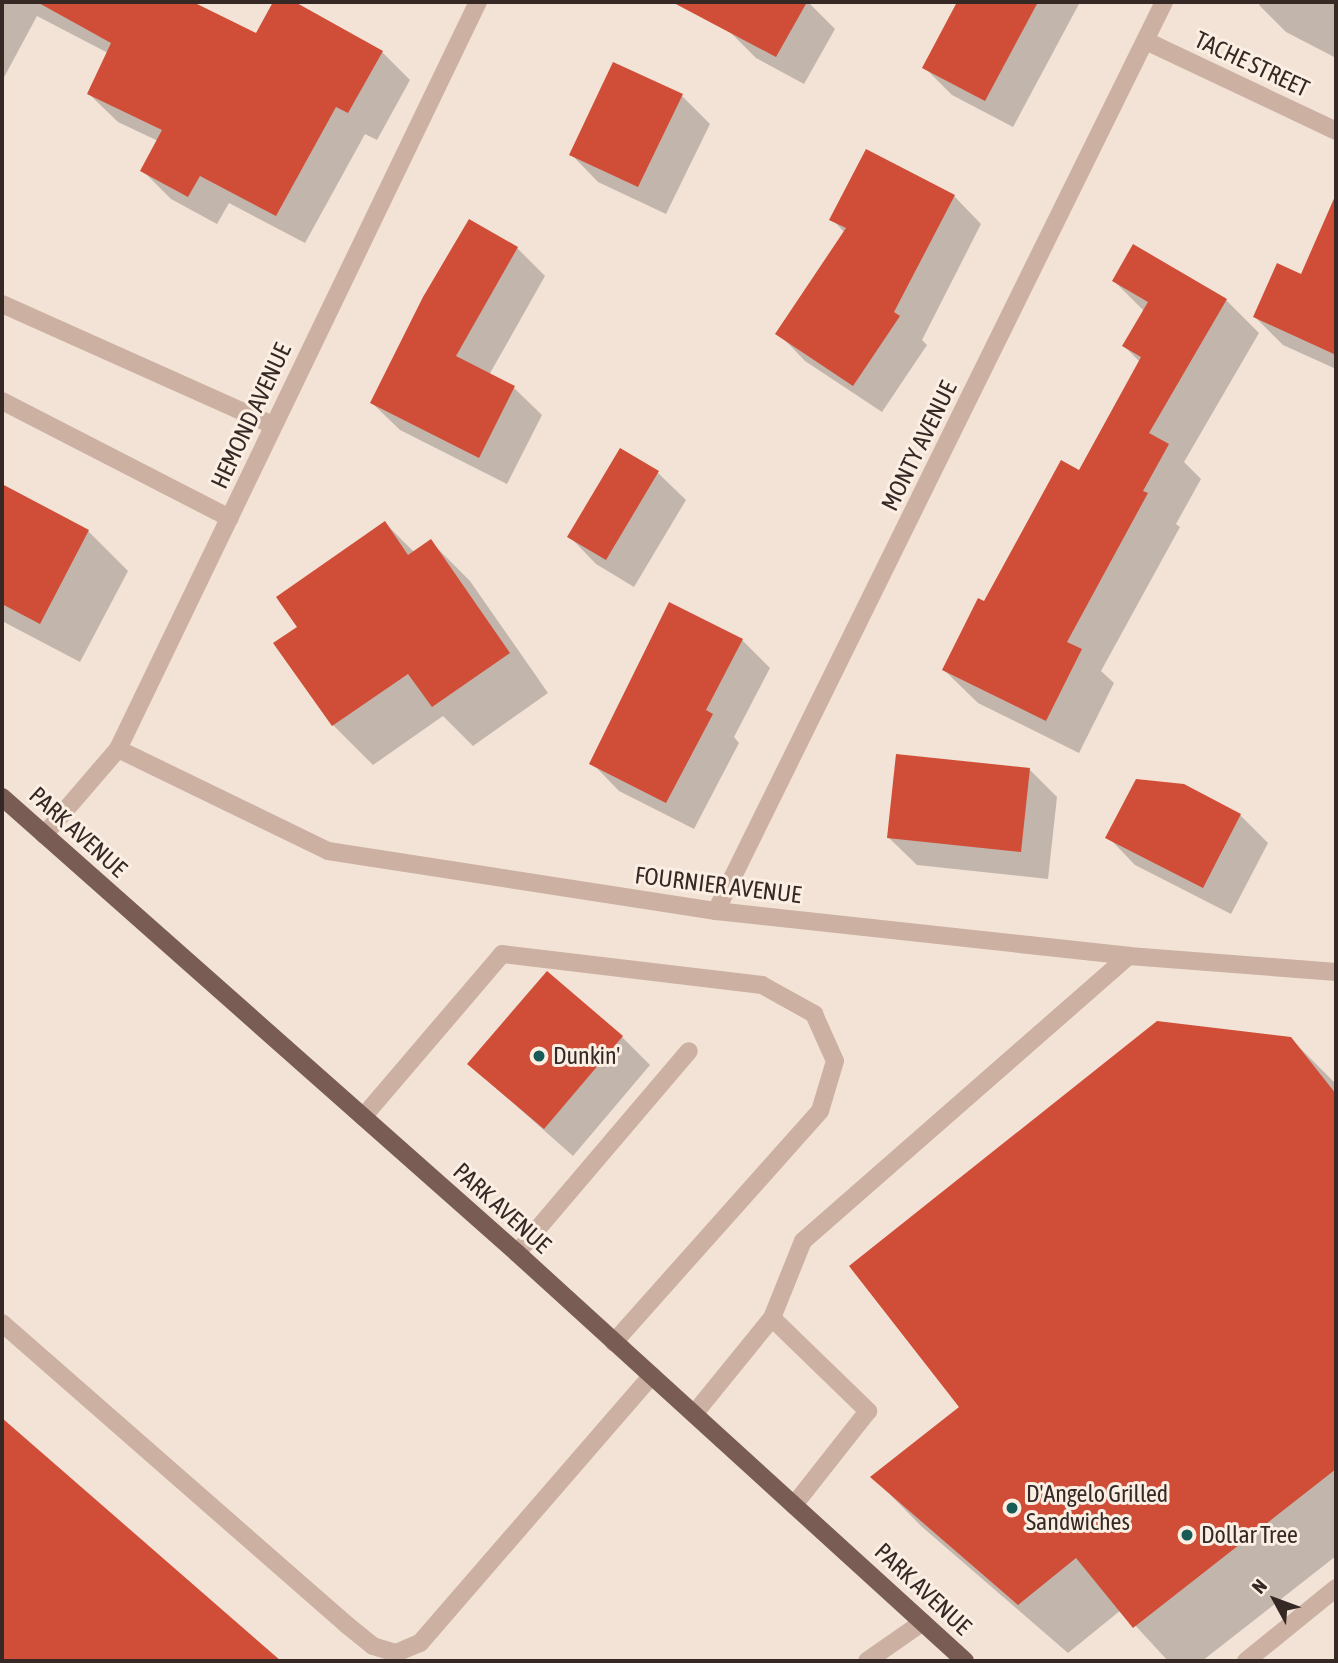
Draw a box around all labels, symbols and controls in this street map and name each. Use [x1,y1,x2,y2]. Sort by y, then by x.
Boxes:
street label: TACHE STREET [1190,25,1314,103]
street label: HEMOND AVENUE [205,339,297,493]
street label: MONTY AVENUE [875,377,963,515]
street label: PARK AVENUE [23,781,133,883]
street label: FOURNIER AVENUE [633,861,803,909]
place label: Dunkin' [553,1042,620,1070]
marker: Dunkin' [531,1048,547,1064]
street label: PARK AVENUE [447,1157,557,1259]
place label: D'Angelo Grilled Sandwiches [1026,1480,1168,1536]
marker: D'Angelo Grilled Sandwiches [1004,1500,1020,1516]
place label: Dollar Tree [1201,1521,1298,1549]
marker: Dollar Tree [1179,1527,1195,1543]
street label: PARK AVENUE [869,1537,977,1641]
north arrow [1240,1565,1310,1635]
text: N [1247,1575,1271,1598]

